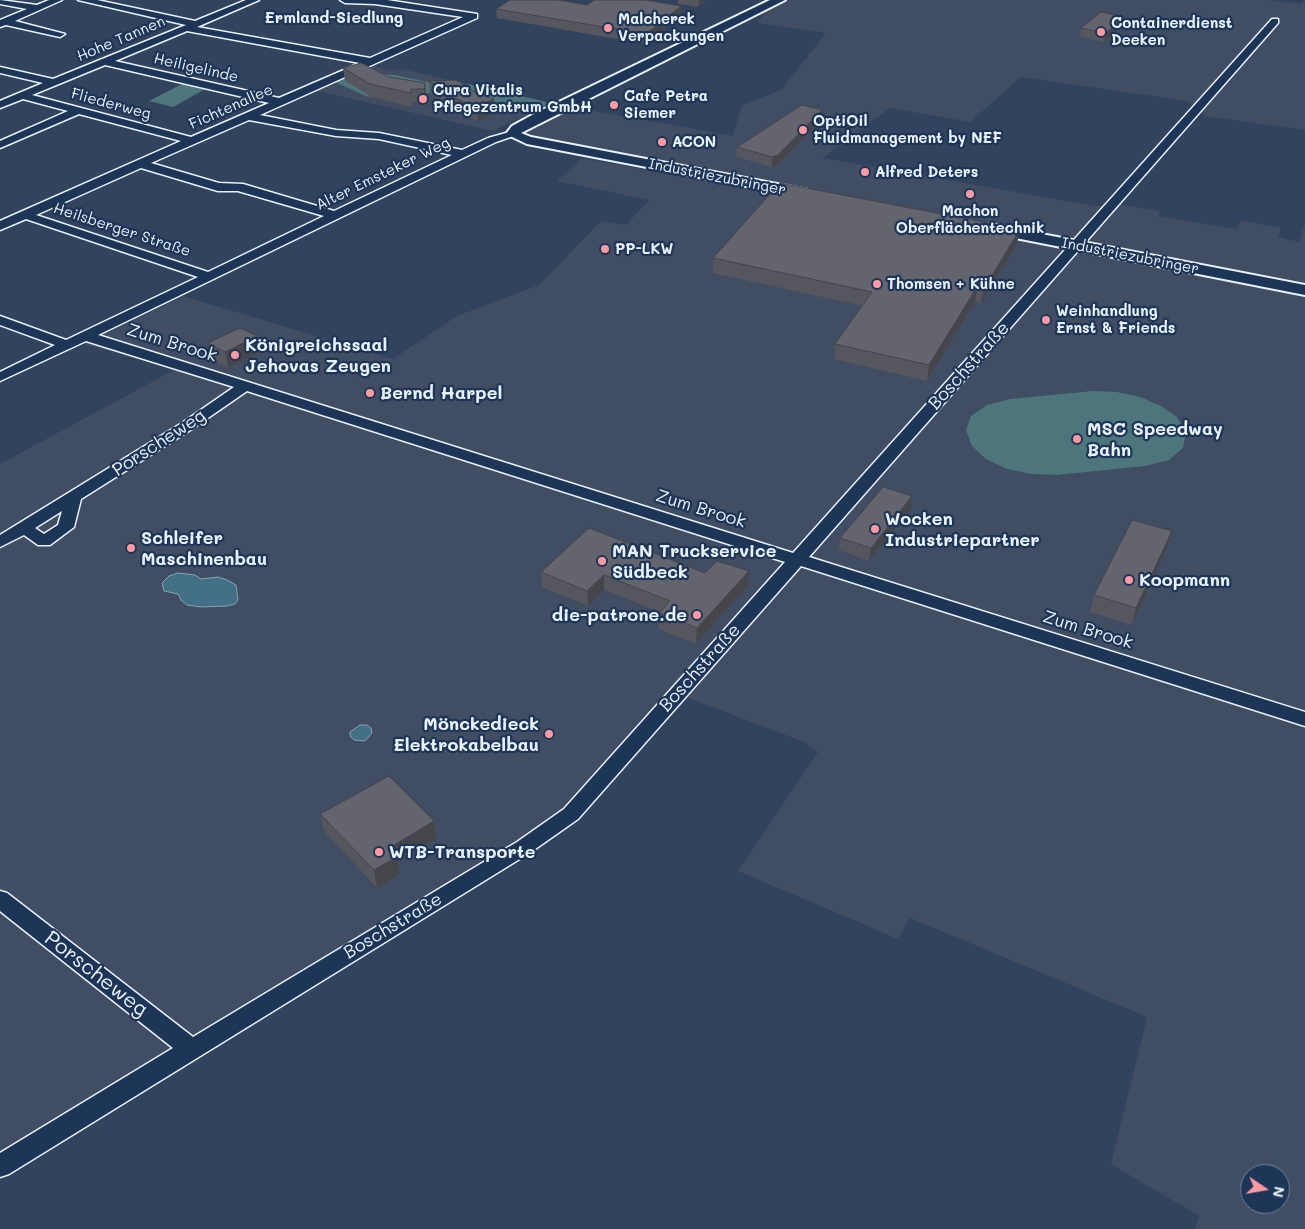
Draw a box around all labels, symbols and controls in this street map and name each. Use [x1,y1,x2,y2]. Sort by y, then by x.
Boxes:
district label: Ermland-Siedlung [265,8,403,28]
place label: Malcherek Verpackungen [618,10,724,45]
street label: Hohe Tannen [74,12,168,66]
place label: Containerdienst Deeken [1111,14,1232,49]
marker: Malcherek Verpackungen [602,22,614,34]
marker: Containerdienst Deeken [1095,26,1107,38]
street label: Heiligelinde [152,50,240,86]
street label: Fichtenallee [186,80,276,134]
place label: Cura Vitalis Pflegezentrum GmbH [433,81,592,116]
street label: Fliederweg [69,85,153,123]
place label: Cafe Petra Siemer [624,87,708,122]
marker: Cura Vitalis Pflegezentrum GmbH [417,93,429,105]
marker: Cafe Petra Siemer [608,99,620,111]
place label: OptiOil Fluidmanagement by NEF [813,112,1002,147]
marker: OptiOil Fluidmanagement by NEF [797,124,809,136]
place label: ACON [672,133,716,151]
street label: Alter Emsteker Weg [313,134,453,214]
marker: ACON [656,136,668,148]
street label: Industriezubringer [647,155,787,199]
place label: Alfred Deters [875,163,978,181]
marker: Alfred Deters [859,166,871,178]
marker: Machon Oberflächentechnik [964,188,976,200]
street label: Heilsberger Straße [51,199,193,261]
place label: Machon Oberflächentechnik [896,202,1044,237]
street label: Industriezubringer [1060,234,1200,278]
place label: PP-LKW [615,240,673,258]
marker: PP-LKW [599,243,611,255]
place label: Thomsen + Kühne [887,275,1015,293]
marker: Thomsen + Kühne [871,278,883,290]
place label: Weinhandlung Ernst & Friends [1056,302,1175,337]
marker: Weinhandlung Ernst & Friends [1040,314,1052,326]
street label: Boschstraße [924,318,1014,414]
street label: Zum Brook [124,319,220,367]
place label: Königreichssaal Jehovas Zeugen [245,334,391,376]
marker: Königreichssaal Jehovas Zeugen [229,349,241,361]
place label: Bernd Harpel [380,382,502,404]
marker: Bernd Harpel [364,387,376,399]
street label: Porscheweg [108,405,210,481]
place label: MSC Speedway Bahn [1087,418,1223,460]
marker: MSC Speedway Bahn [1071,433,1083,445]
street label: Zum Brook [653,485,749,533]
place label: Wocken Industriepartner [885,508,1040,550]
marker: Wocken Industriepartner [869,523,881,535]
place label: Schleifer Maschinenbau [141,527,267,570]
place label: MAN Truckservice Südbeck [612,540,777,582]
marker: Schleifer Maschinenbau [125,542,137,554]
marker: MAN Truckservice Südbeck [596,555,608,567]
place label: Koopmann [1139,569,1230,591]
marker: Koopmann [1123,574,1135,586]
place label: die-patrone.de [552,604,687,626]
street label: Zum Brook [1040,606,1136,654]
marker: die-patrone.de [691,609,703,621]
street label: Boschstraße [655,620,745,716]
place label: Mönckedieck Elektrokabelbau [393,713,539,756]
marker: Mönckedieck Elektrokabelbau [543,728,555,740]
place label: WTB-Transporte [389,841,536,863]
marker: WTB-Transporte [373,846,385,858]
street label: Boschstraße [340,888,446,964]
street label: Porscheweg [39,926,153,1022]
north arrow [1240,1164,1290,1214]
text: N [1269,1185,1290,1199]

